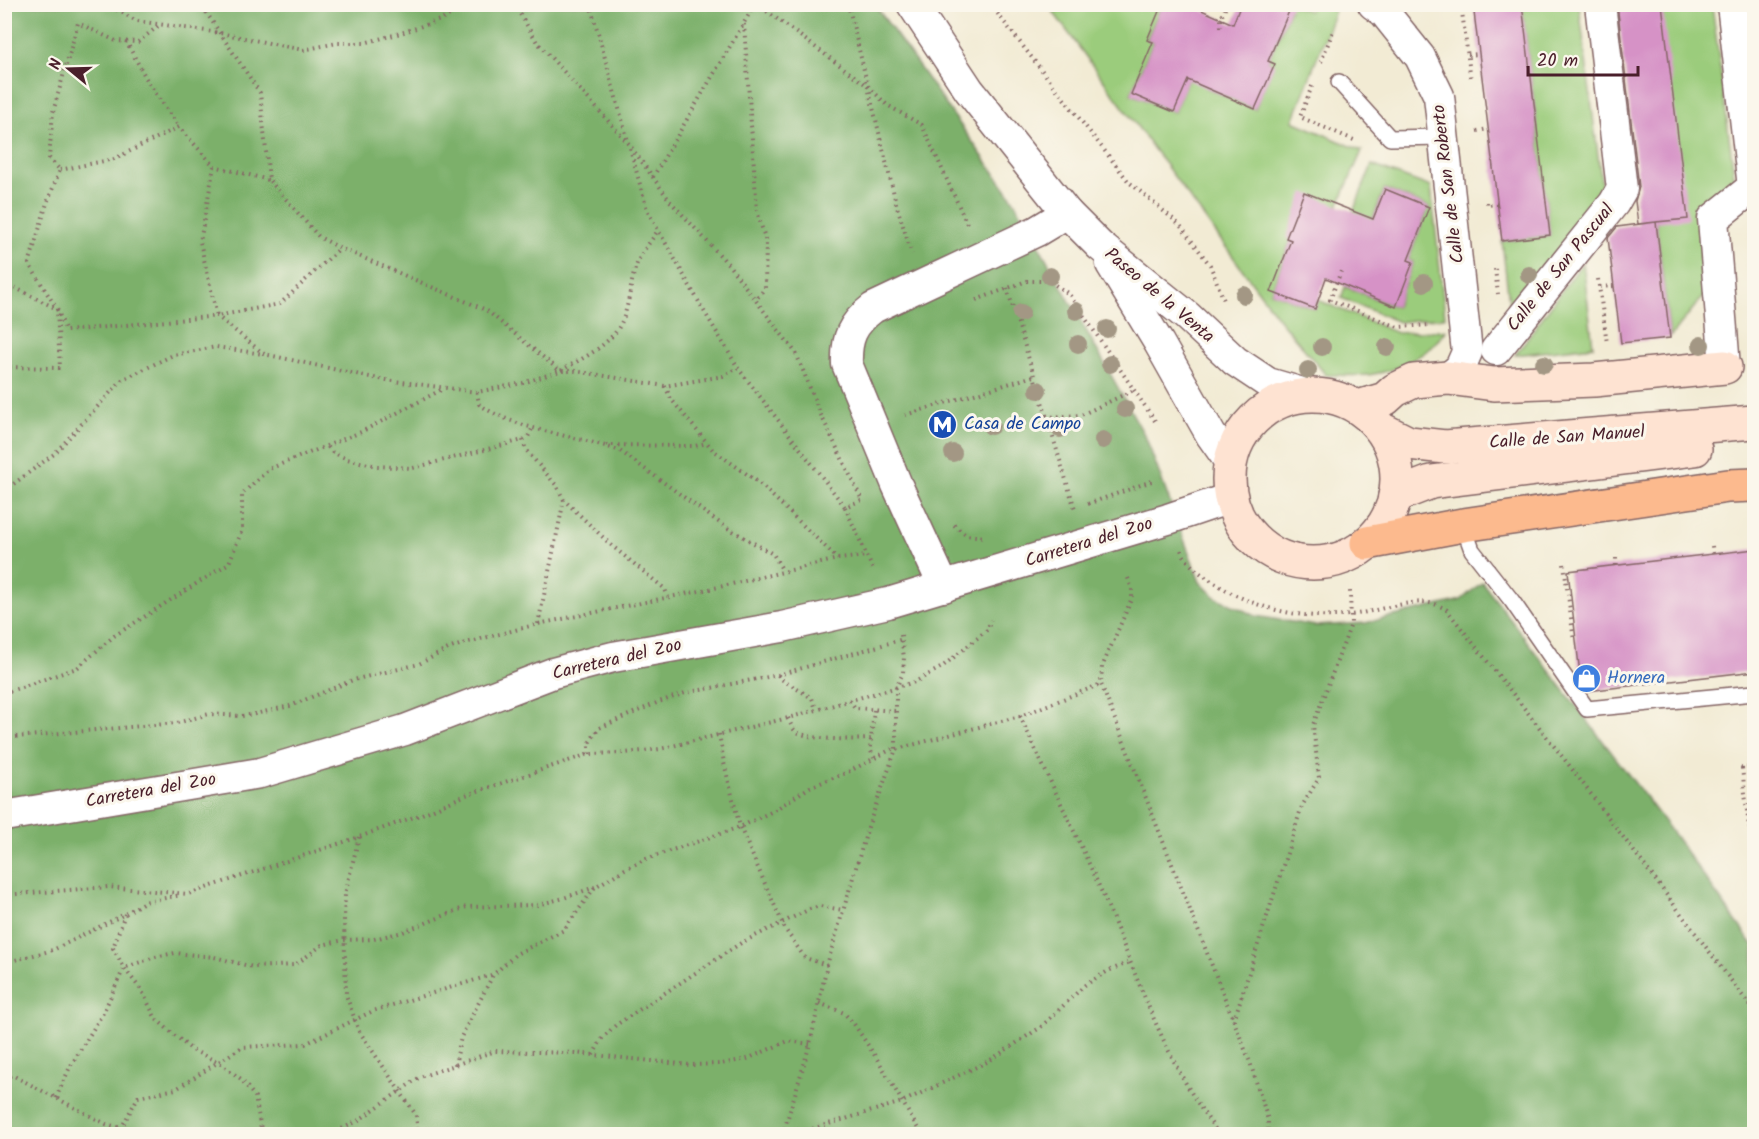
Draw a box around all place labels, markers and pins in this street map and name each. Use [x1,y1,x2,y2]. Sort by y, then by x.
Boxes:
metro station icon: Casa de Campo [927,408,959,440]
place label: Casa de Campo [964,410,1081,439]
shop icon: Hornera [1570,662,1602,694]
place label: Hornera [1607,664,1665,693]

